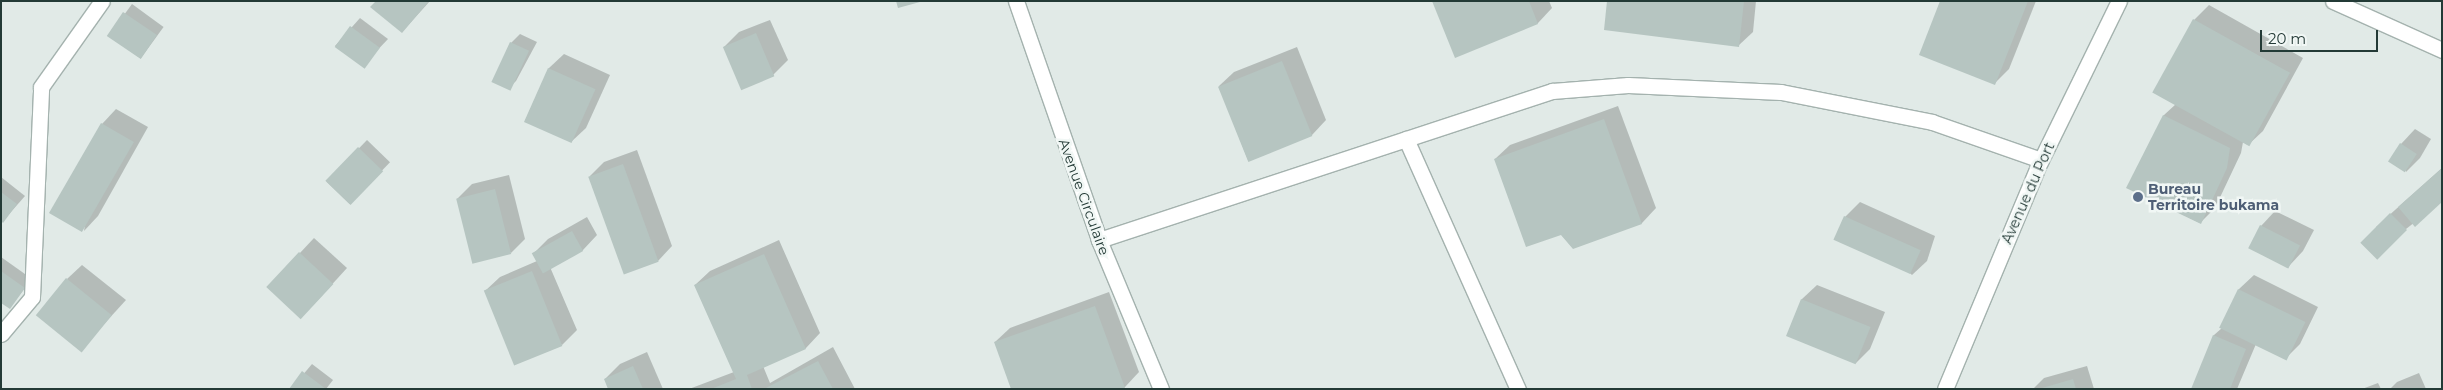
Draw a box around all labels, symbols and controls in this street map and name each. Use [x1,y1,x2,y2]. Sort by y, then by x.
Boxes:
scale bar [2263,20,2380,52]
text: 20 m [2268,29,2306,48]
street label: Avenue Circulaire [1055,137,1113,257]
street label: Avenue du Port [1998,140,2058,246]
place label: Bureau Territoire bukama [2148,181,2279,213]
marker: Bureau Territoire bukama [2132,191,2144,203]

